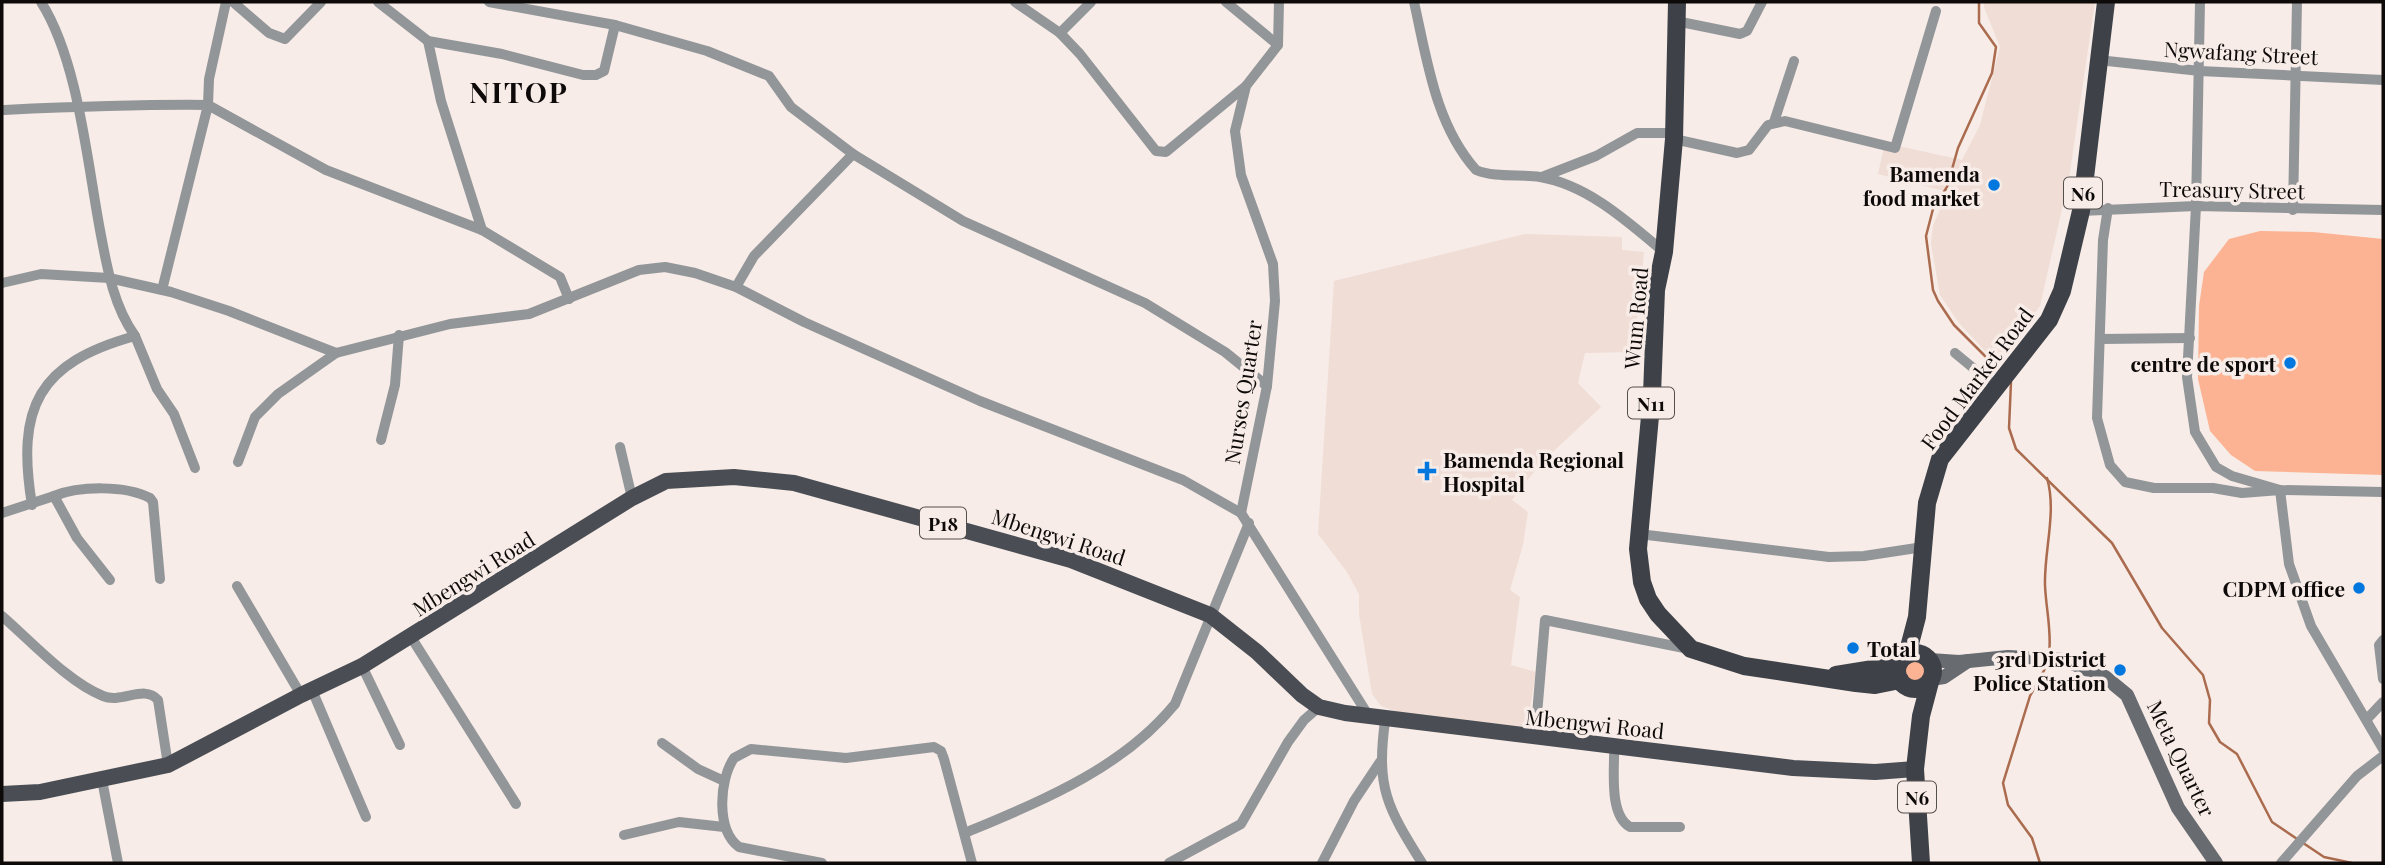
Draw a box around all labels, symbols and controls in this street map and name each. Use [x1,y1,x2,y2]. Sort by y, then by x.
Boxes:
street label: Ngwafang Street [2163,34,2319,70]
district label: NITOP [469,73,569,110]
place label: Bamenda food market [1863,159,1981,211]
street label: Treasury Street [2159,174,2306,204]
marker: Bamenda food market [1986,177,2002,193]
road number: N6 [2064,178,2102,209]
street label: Wum Road [1617,266,1653,371]
street label: Food Market Road [1913,301,2039,455]
street label: Nurses Quarter [1217,317,1267,466]
place label: centre de sport [2130,349,2277,377]
marker: centre de sport [2282,355,2298,371]
road number: N11 [1628,388,1674,418]
place label: Bamenda Regional Hospital [1443,445,1625,497]
marker: Bamenda Regional Hospital [1417,461,1437,481]
street label: Mbengwi Road [988,501,1130,571]
road number: P18 [920,508,966,538]
street label: Mbengwi Road [407,524,539,622]
place label: CDPM office [2223,574,2345,602]
marker: CDPM office [2351,580,2367,596]
place label: Total [1867,634,1917,662]
marker: Total [1845,640,1861,656]
place label: 3rd District Police Station [1973,644,2107,696]
marker: 3rd District Police Station [2112,662,2128,678]
street label: Meta Quarter [2142,695,2223,822]
street label: Mbengwi Road [1524,702,1666,744]
road number: N6 [1898,782,1936,812]

